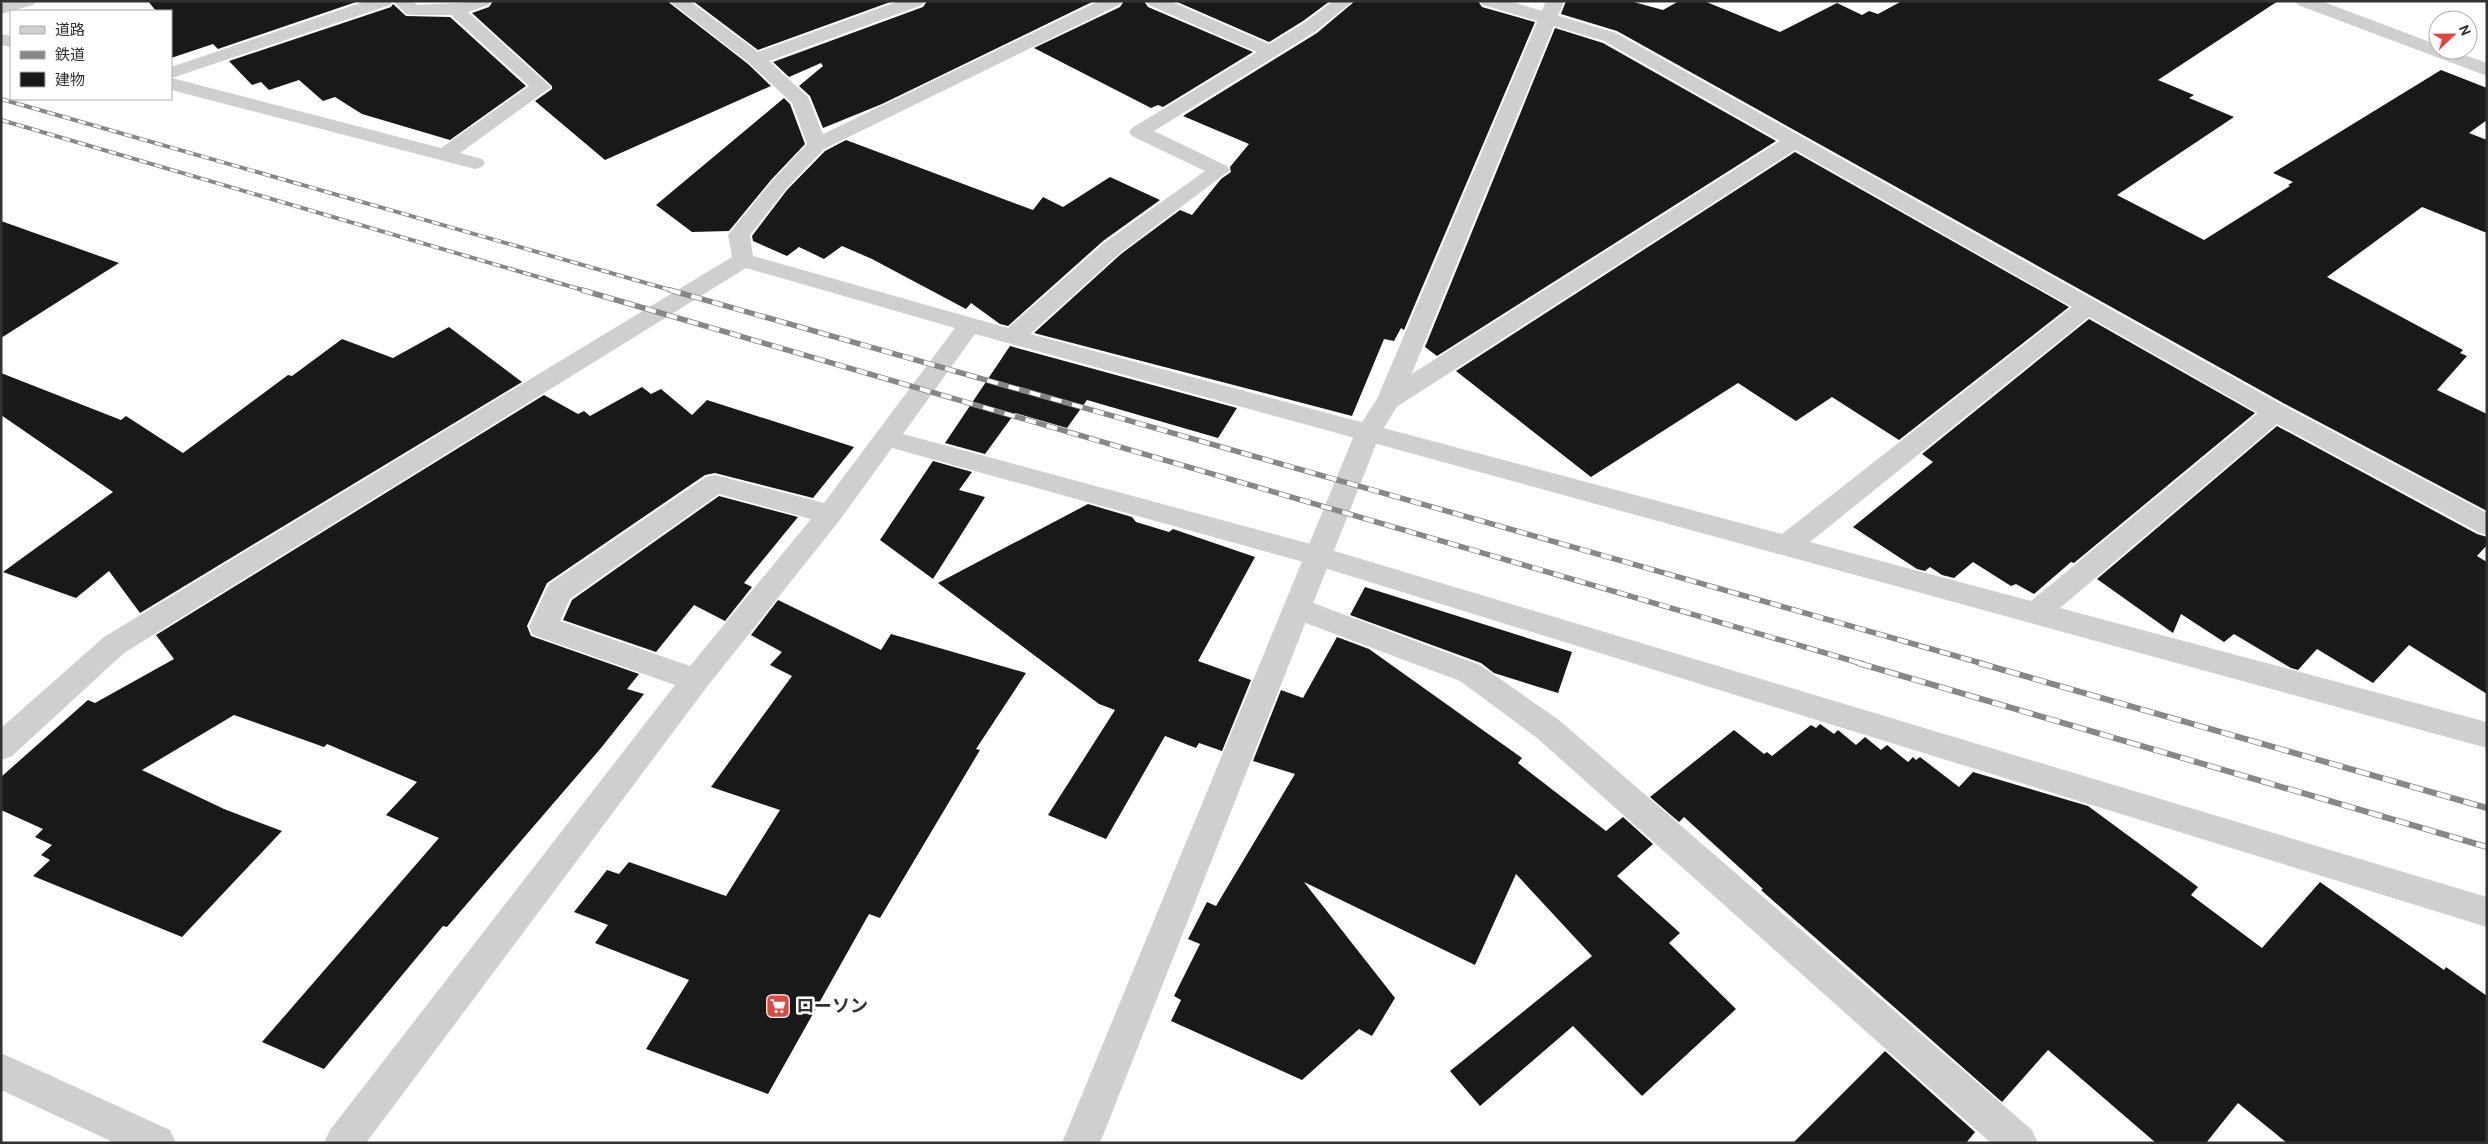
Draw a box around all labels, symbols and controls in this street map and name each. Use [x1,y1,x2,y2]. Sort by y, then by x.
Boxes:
legend [10,10,172,100]
north arrow [2428,10,2478,60]
text: 道路 [55,21,85,39]
text: N [2455,22,2475,38]
text: 鉄道 [55,46,85,64]
text: 建物 [55,71,85,89]
supermarket icon: ローソン [765,993,791,1019]
place label: ローソン [796,995,868,1017]

